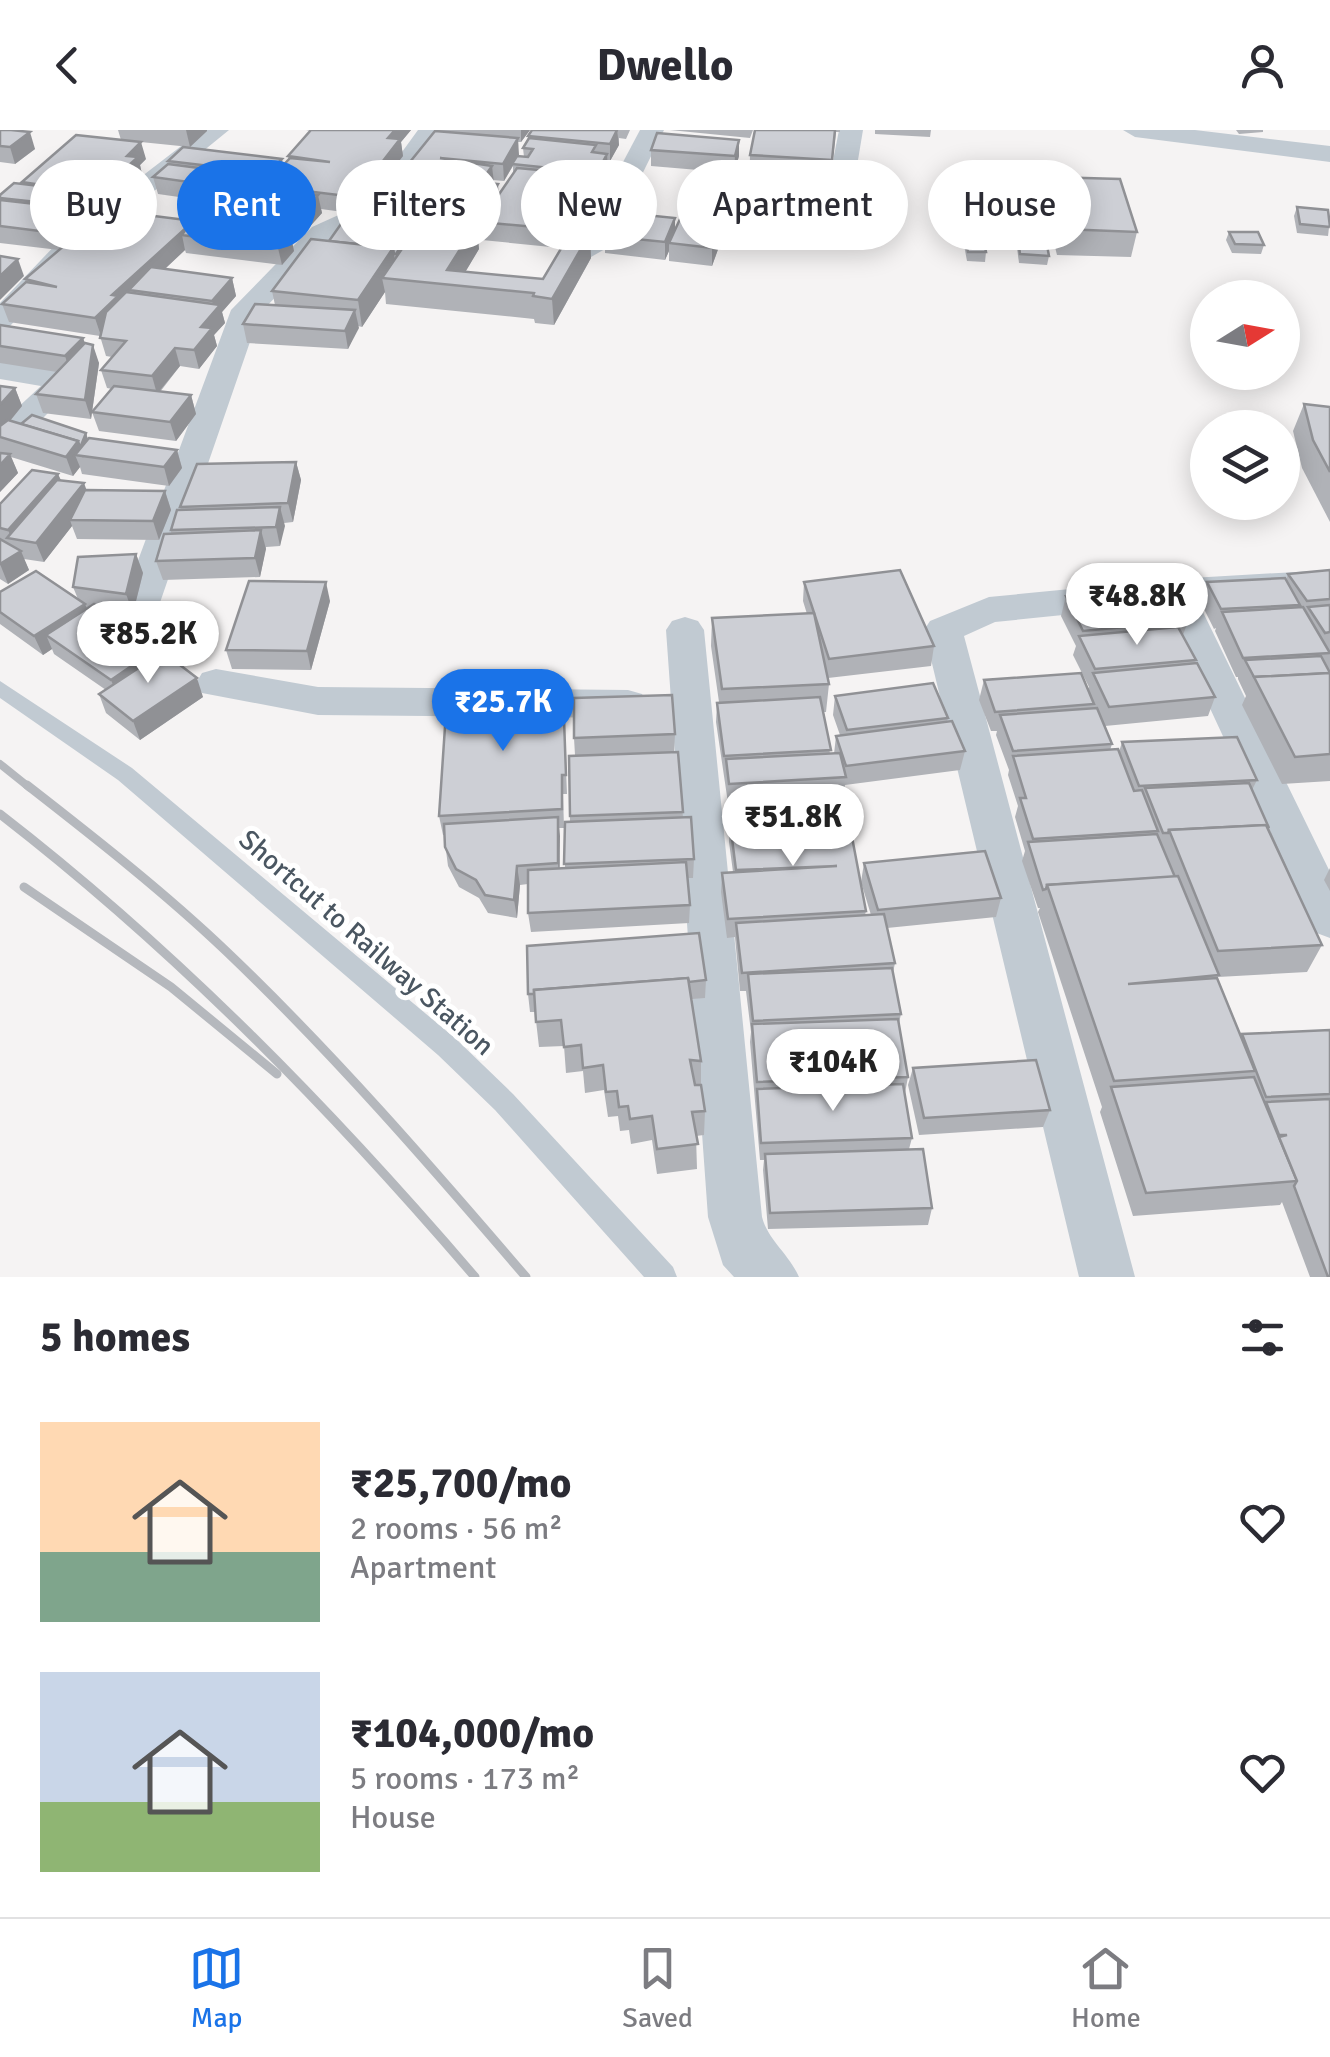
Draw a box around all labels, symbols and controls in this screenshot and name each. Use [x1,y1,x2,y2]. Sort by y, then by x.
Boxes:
icon: back [40,38,95,93]
text: Dwello [597,38,733,93]
icon: person [1235,38,1290,93]
chip: Buy [30,160,157,250]
chip: Rent [177,160,316,250]
chip: Filters [336,160,501,250]
chip: New [521,160,657,250]
chip: Apartment [677,160,908,250]
chip: House [928,160,1091,250]
north arrow [1190,280,1300,390]
map controls [1190,280,1300,520]
button: layers [1190,410,1300,520]
pin: ₹48.8K [1056,563,1218,648]
text: ₹48.8K [1088,576,1186,615]
pin: ₹85.2K [67,601,229,686]
text: ₹85.2K [99,614,197,653]
pin: ₹25.7K [422,669,584,754]
text: ₹25.7K [454,682,552,721]
pin: ₹51.8K [712,784,874,869]
text: ₹51.8K [744,797,842,836]
street label: Shortcut to Railway Station [232,823,501,1063]
pin: ₹104K [763,1029,903,1114]
text: ₹104K [789,1042,877,1081]
icon: filters [1235,1310,1290,1365]
text: 5 homes [40,1312,190,1363]
text: ₹25,700/mo [350,1458,571,1509]
icon: home [120,1462,240,1582]
icon: heart [1235,1495,1290,1550]
text: 2 rooms · 56 m² [350,1509,563,1548]
text: Apartment [350,1548,497,1587]
text: ₹104,000/mo [350,1708,594,1759]
icon: home [120,1712,240,1832]
icon: heart [1235,1745,1290,1800]
text: 5 rooms · 173 m² [350,1759,580,1798]
text: House [350,1798,436,1837]
tab: Map [189,1941,244,2035]
tab: Saved [622,1941,693,2035]
tab: Home [1071,1941,1141,2035]

